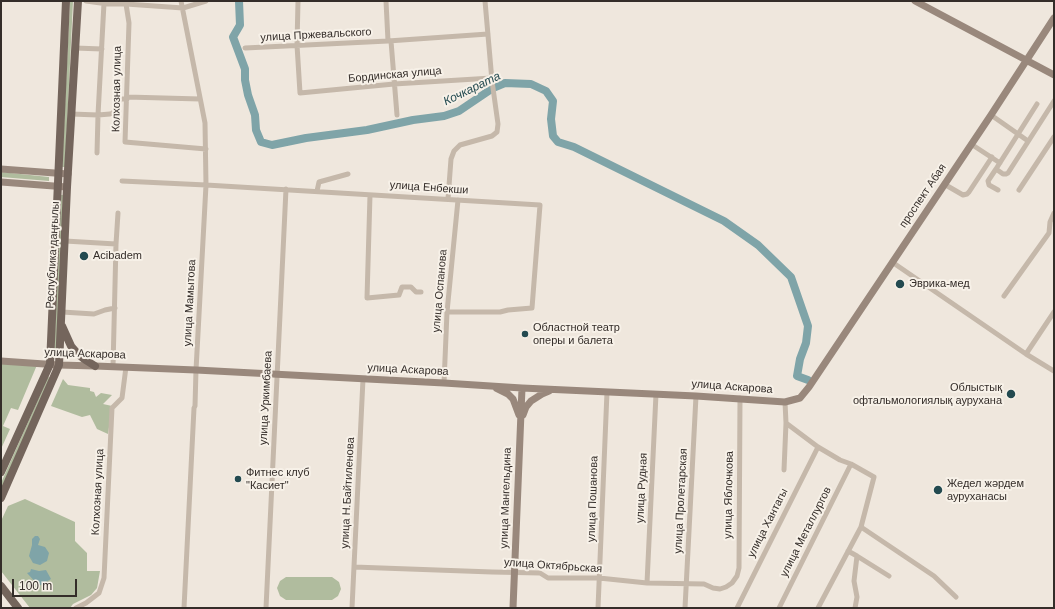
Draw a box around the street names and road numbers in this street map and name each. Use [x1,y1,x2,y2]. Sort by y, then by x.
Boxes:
street label: улица Пржевальского [260,25,372,45]
street label: Колхозная улица [110,46,124,132]
street label: Бординская улица [348,64,442,86]
street label: проспект Абая [897,162,949,230]
street label: улица Енбекши [389,179,469,197]
street label: Республика даңғылы [44,201,62,309]
street label: улица Оспанова [430,249,450,333]
street label: улица Мамытова [181,259,199,347]
street label: улица Аскарова [44,346,126,362]
street label: улица Уркимбаева [257,351,275,445]
street label: улица Аскарова [367,361,449,379]
street label: улица Аскарова [691,378,773,396]
street label: улица Н.Байтиленова [338,437,358,549]
street label: улица Мангельдина [498,447,514,549]
street label: Колхозная улица [89,448,107,536]
street label: улица Пролетарская [672,448,690,554]
street label: улица Яблочкова [722,451,736,539]
street label: улица Рудная [634,453,650,523]
street label: улица Пошанова [585,456,601,542]
street label: улица Металлургов [778,485,834,579]
street label: улица Хантагы [745,486,791,560]
street label: улица Октябрьская [503,556,603,576]

